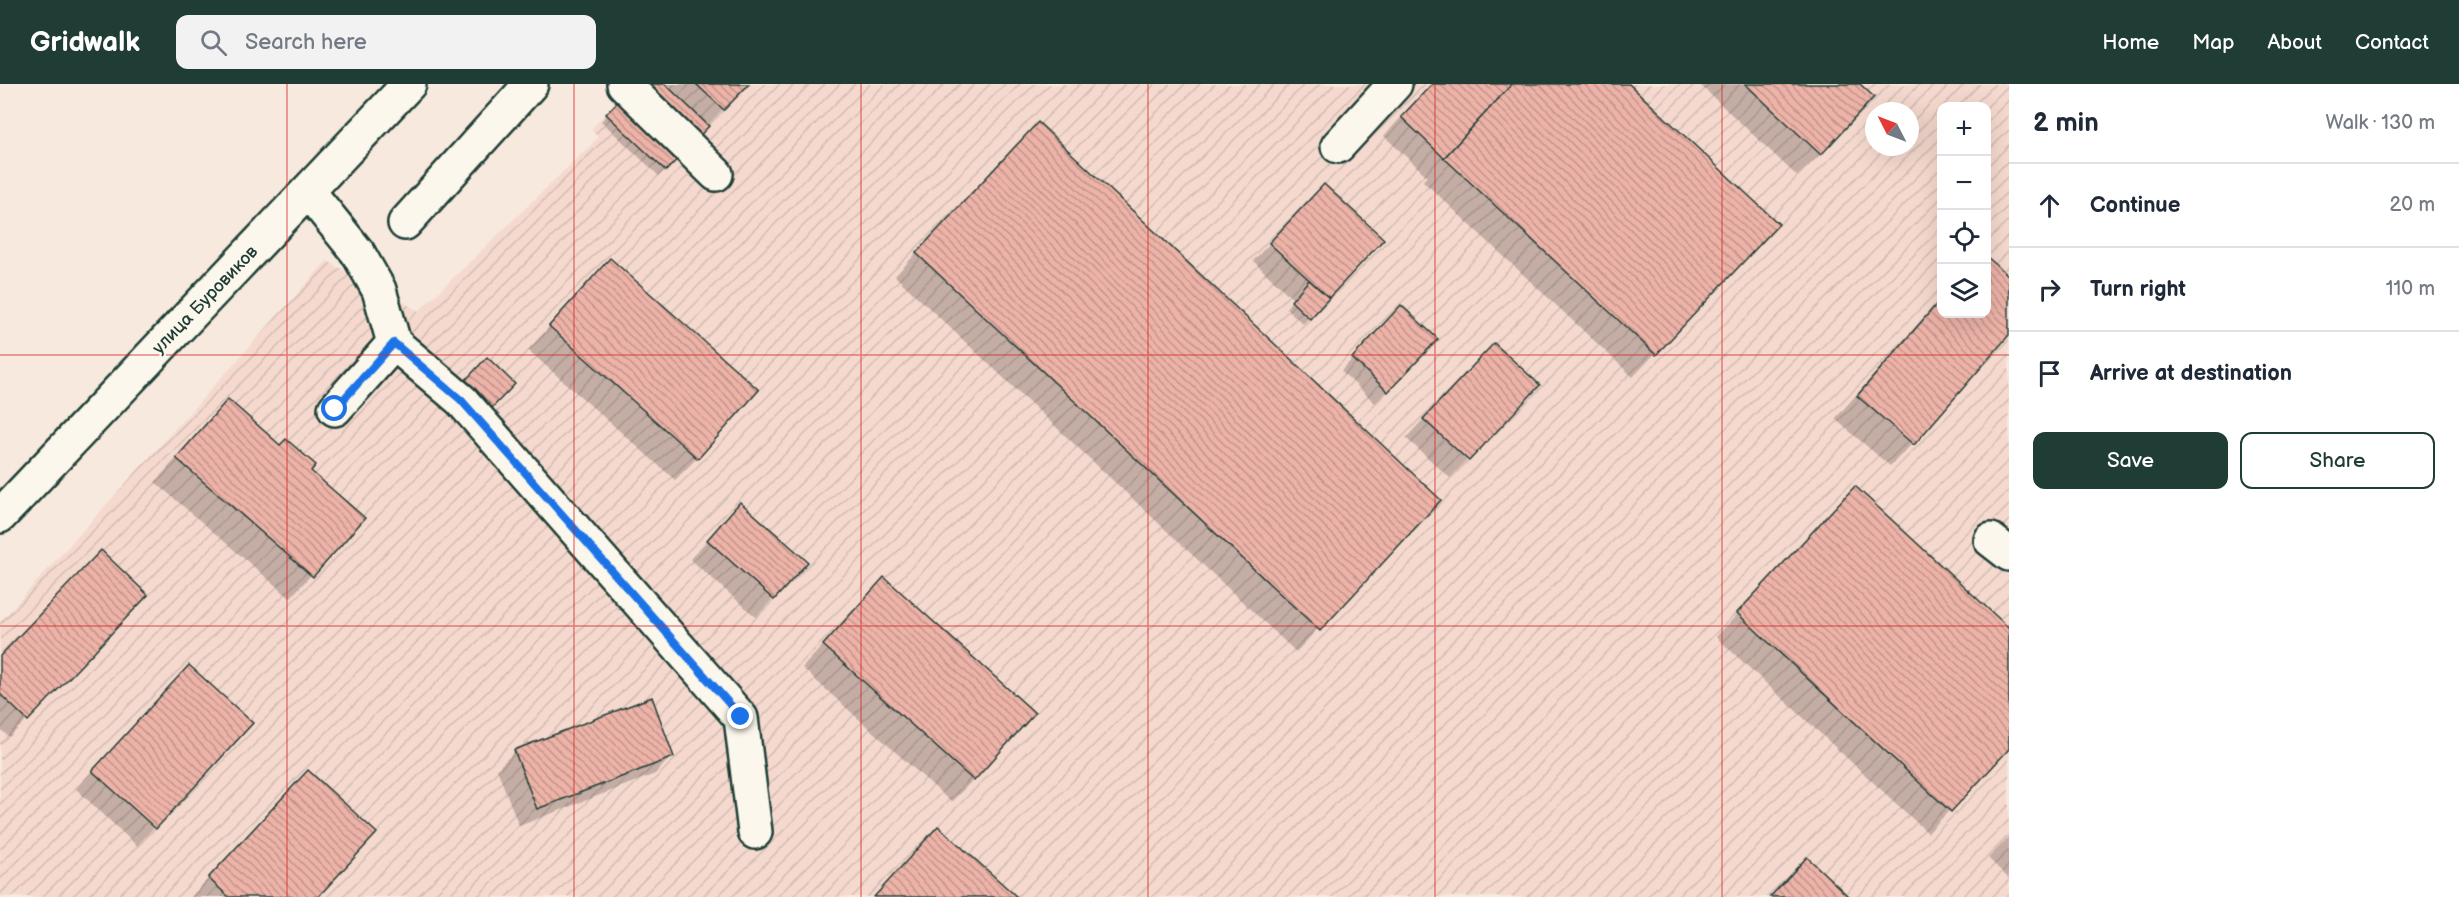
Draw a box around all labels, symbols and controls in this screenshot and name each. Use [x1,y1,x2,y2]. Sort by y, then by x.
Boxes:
search box [176,15,596,69]
text: Gridwalk [30,26,140,59]
icon: search [197,26,230,59]
text: Search here [245,29,367,56]
text: Home [2102,30,2159,55]
text: Map [2192,30,2234,55]
text: About [2267,30,2322,55]
text: Contact [2355,30,2429,55]
north arrow [1865,102,1919,156]
map controls [1937,102,1991,318]
button: + [1937,102,1991,156]
text: 2 min [2033,108,2099,139]
text: Walk · 130 m [2326,111,2435,135]
button: − [1937,156,1991,210]
icon: ahead [2033,189,2066,222]
text: Continue [2090,192,2180,219]
text: 20 m [2390,193,2435,217]
button: locate [1937,210,1991,264]
street label: улица Буровиков [148,241,262,359]
button: layers [1937,264,1991,318]
icon: right [2033,273,2066,306]
text: Turn right [2090,276,2186,303]
text: 110 m [2386,277,2435,301]
icon: arrive [2033,357,2066,390]
text: Arrive at destination [2090,360,2292,387]
route start [321,395,347,421]
button: Save [2033,432,2228,489]
button: Share [2240,432,2435,489]
route end [727,703,753,729]

